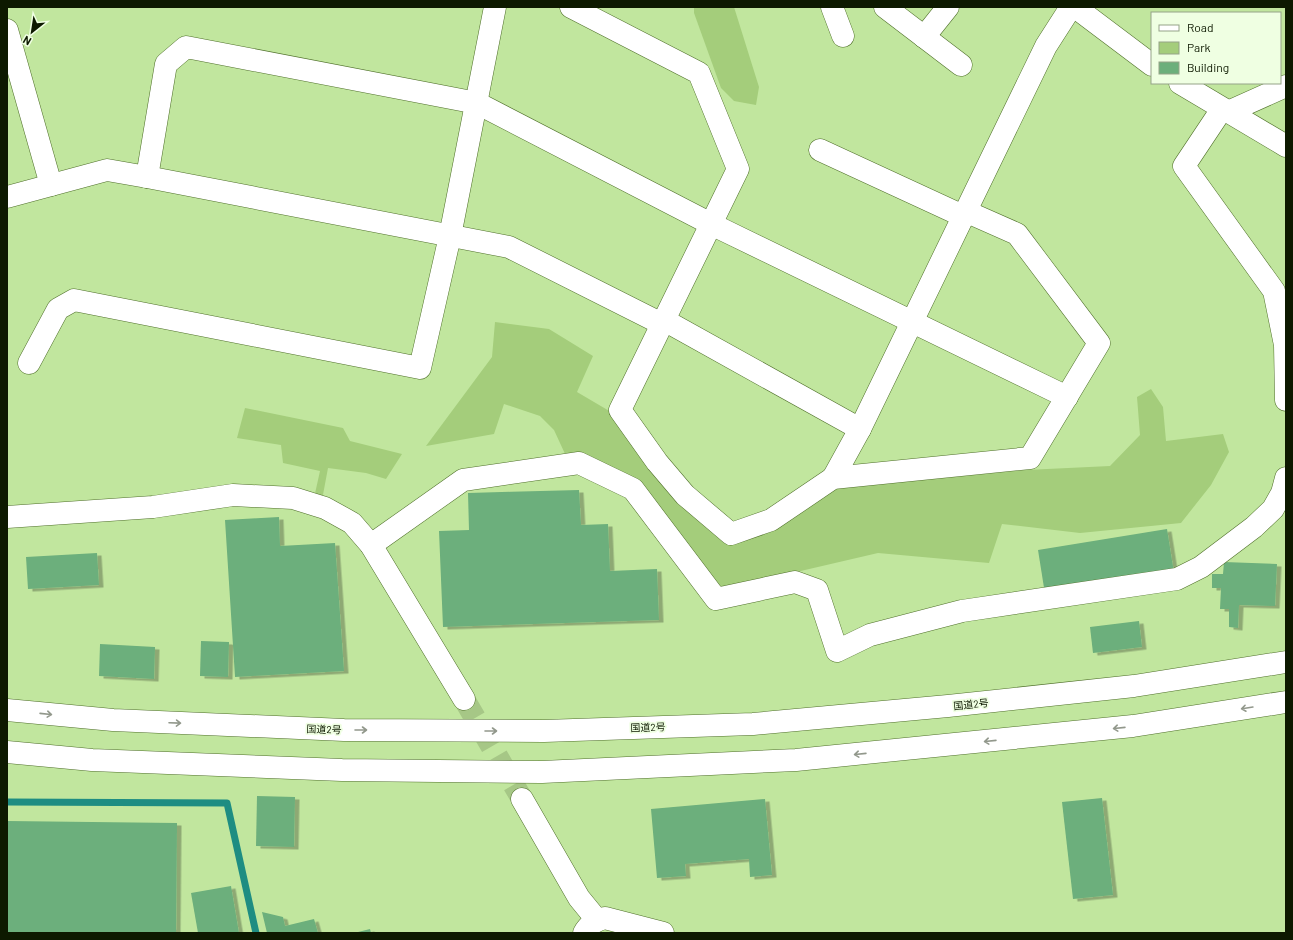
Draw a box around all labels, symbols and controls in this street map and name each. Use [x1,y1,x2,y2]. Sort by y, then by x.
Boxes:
north arrow [12,12,52,52]
legend [1151,12,1281,84]
text: Road [1187,20,1214,34]
text: N [20,34,33,49]
text: Park [1187,40,1211,54]
text: Building [1187,60,1229,74]
street label: 国道2号 [953,696,989,712]
one-way arrow [1241,704,1254,712]
one-way arrow [39,710,52,717]
one-way arrow [168,719,181,727]
street label: 国道2号 [630,720,666,734]
street label: 国道2号 [306,722,342,736]
one-way arrow [1113,724,1126,731]
one-way arrow [354,726,367,734]
one-way arrow [484,727,497,735]
one-way arrow [984,737,997,744]
one-way arrow [854,750,867,757]

